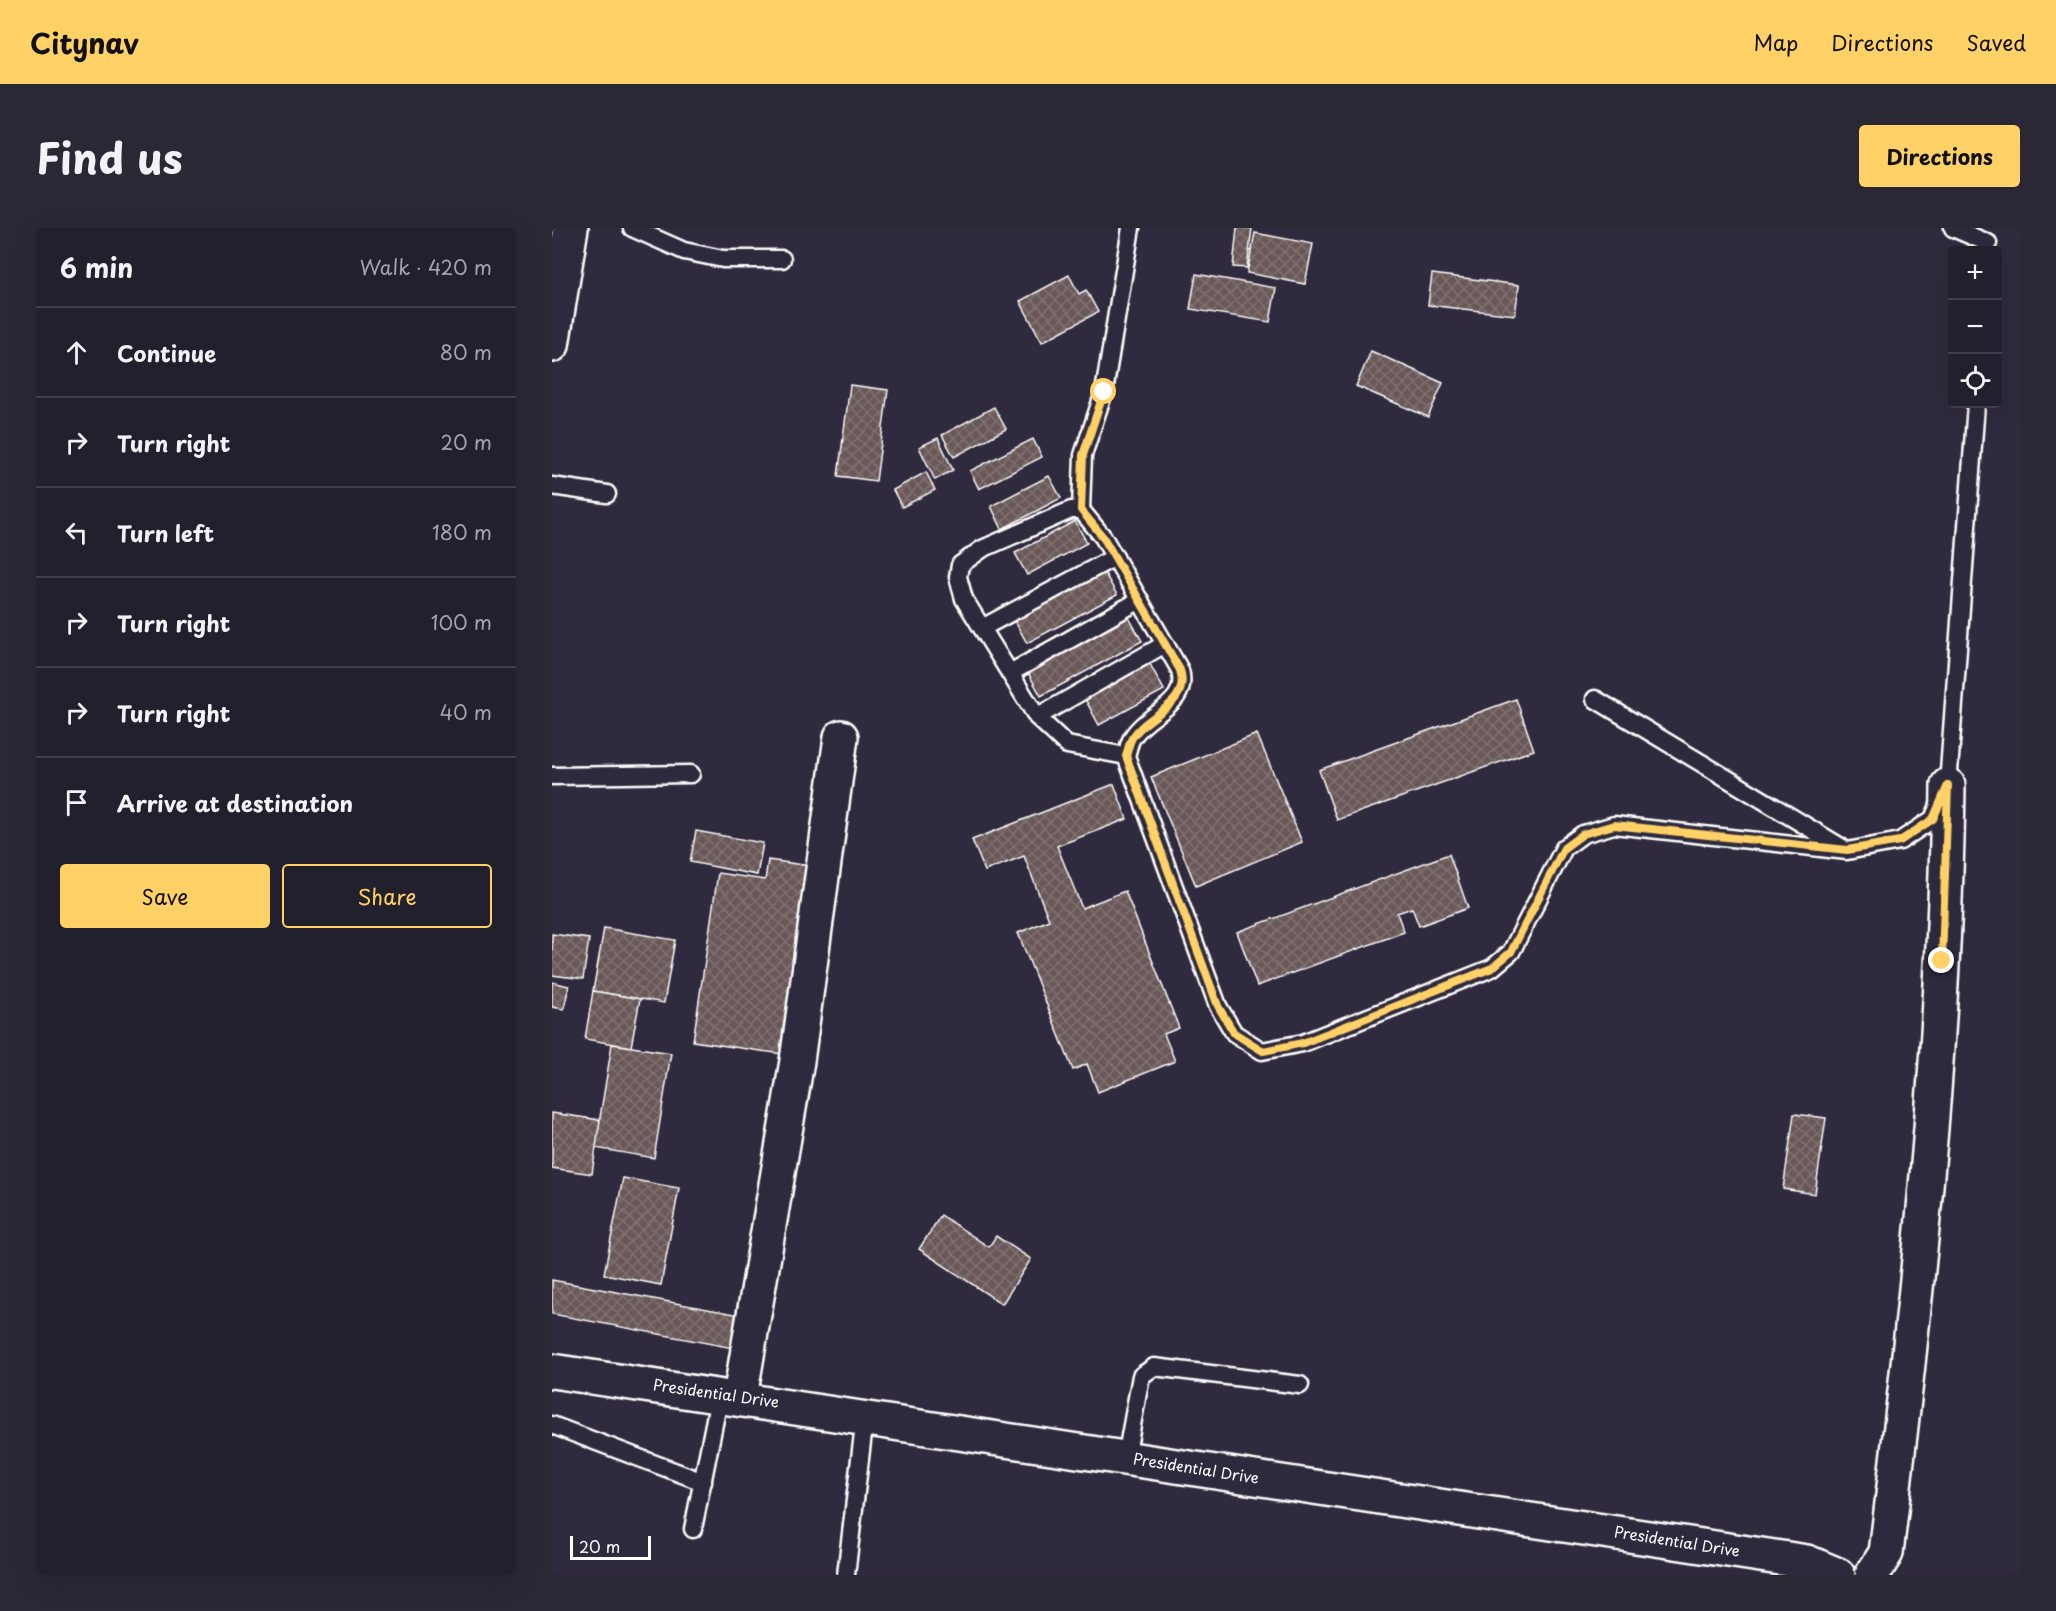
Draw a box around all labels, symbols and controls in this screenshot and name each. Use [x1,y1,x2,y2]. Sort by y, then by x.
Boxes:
text: Citynav [30,21,139,64]
text: Map [1753,26,1798,58]
text: Directions [1831,26,1933,58]
text: Saved [1966,26,2026,58]
text: Find us [36,125,183,188]
button: Directions [1859,125,2020,187]
map controls [1948,246,2002,408]
button: + [1948,246,2002,300]
text: 6 min [60,248,133,287]
text: Walk · 420 m [360,252,492,282]
button: − [1948,300,2002,354]
icon: ahead [60,336,93,369]
text: Continue [117,336,216,369]
text: 80 m [440,337,492,367]
button: locate [1948,354,2002,408]
route start [1090,378,1116,404]
icon: right [60,426,93,459]
text: Turn right [117,426,230,459]
text: 20 m [440,427,492,457]
icon: left [60,516,93,549]
text: Turn left [117,516,214,549]
text: 180 m [432,517,492,547]
icon: right [60,606,93,639]
text: Turn right [117,606,230,639]
text: 100 m [431,607,492,637]
icon: right [60,696,93,729]
text: Turn right [117,696,230,729]
text: 40 m [440,697,492,727]
icon: arrive [60,786,93,819]
text: Arrive at destination [117,786,353,819]
button: Save [60,864,270,928]
button: Share [282,864,492,928]
route end [1928,947,1954,973]
street label: Presidential Drive [652,1372,781,1413]
street label: Presidential Drive [1132,1446,1261,1489]
street label: Presidential Drive [1613,1519,1742,1562]
scale bar [570,1533,651,1560]
text: 20 m [579,1534,620,1558]

